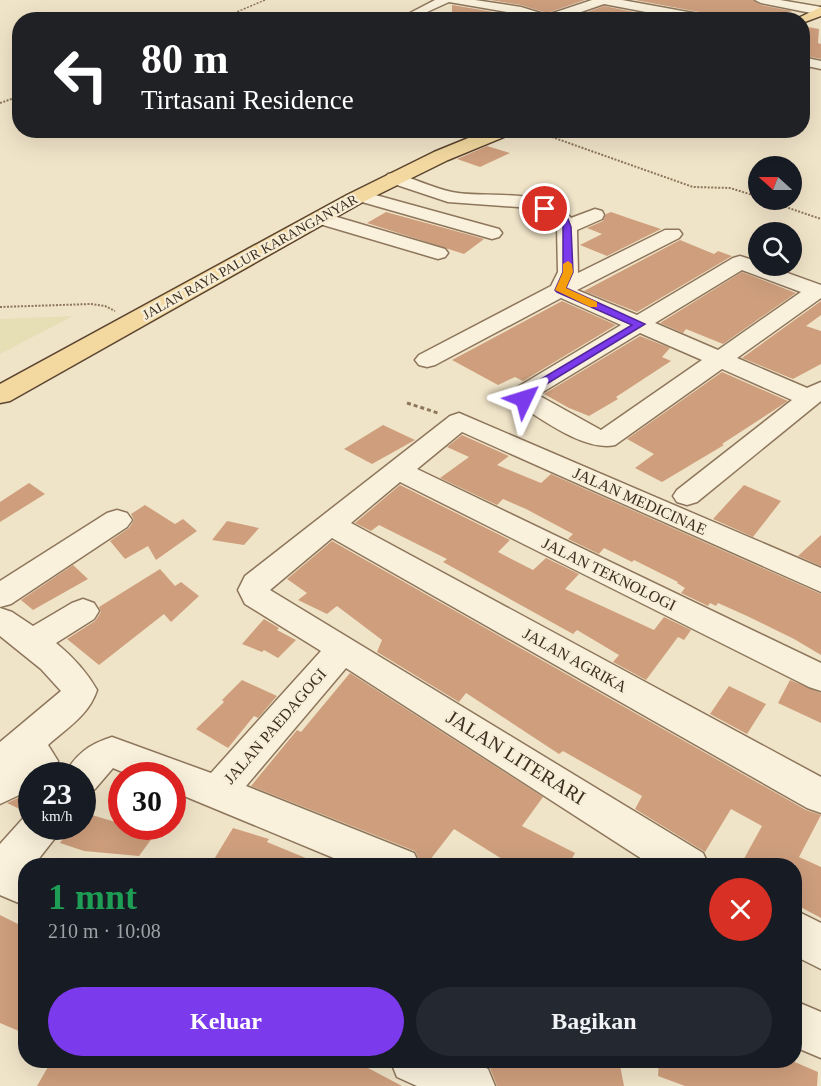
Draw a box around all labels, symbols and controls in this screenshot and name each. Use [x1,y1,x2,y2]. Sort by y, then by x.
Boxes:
icon: left [42,36,120,114]
text: 80 m [141,36,229,82]
text: Tirtasani Residence [141,85,354,115]
north arrow [748,156,802,210]
map controls [748,156,802,276]
pin [519,183,570,234]
street label: JALAN RAYA PALUR KARANGANYAR [140,191,361,323]
icon: arrive [528,192,561,225]
button: search [748,222,802,276]
position arrow [492,367,556,431]
street label: JALAN MEDICINAE [571,464,709,538]
street label: JALAN TEKNOLOGI [539,534,679,614]
street label: JALAN AGRIKA [520,624,630,696]
street label: JALAN PAEDAGOGI [221,665,329,787]
street label: JALAN LITERARI [443,705,589,809]
speed limit sign: 30 [108,762,186,840]
text: 23 [42,777,72,810]
text: km/h [42,808,72,824]
text: 1 mnt [48,877,137,917]
button: close [709,878,772,941]
text: 210 m · 10:08 [48,920,161,942]
button: Keluar [48,987,404,1056]
button: Bagikan [416,987,772,1056]

